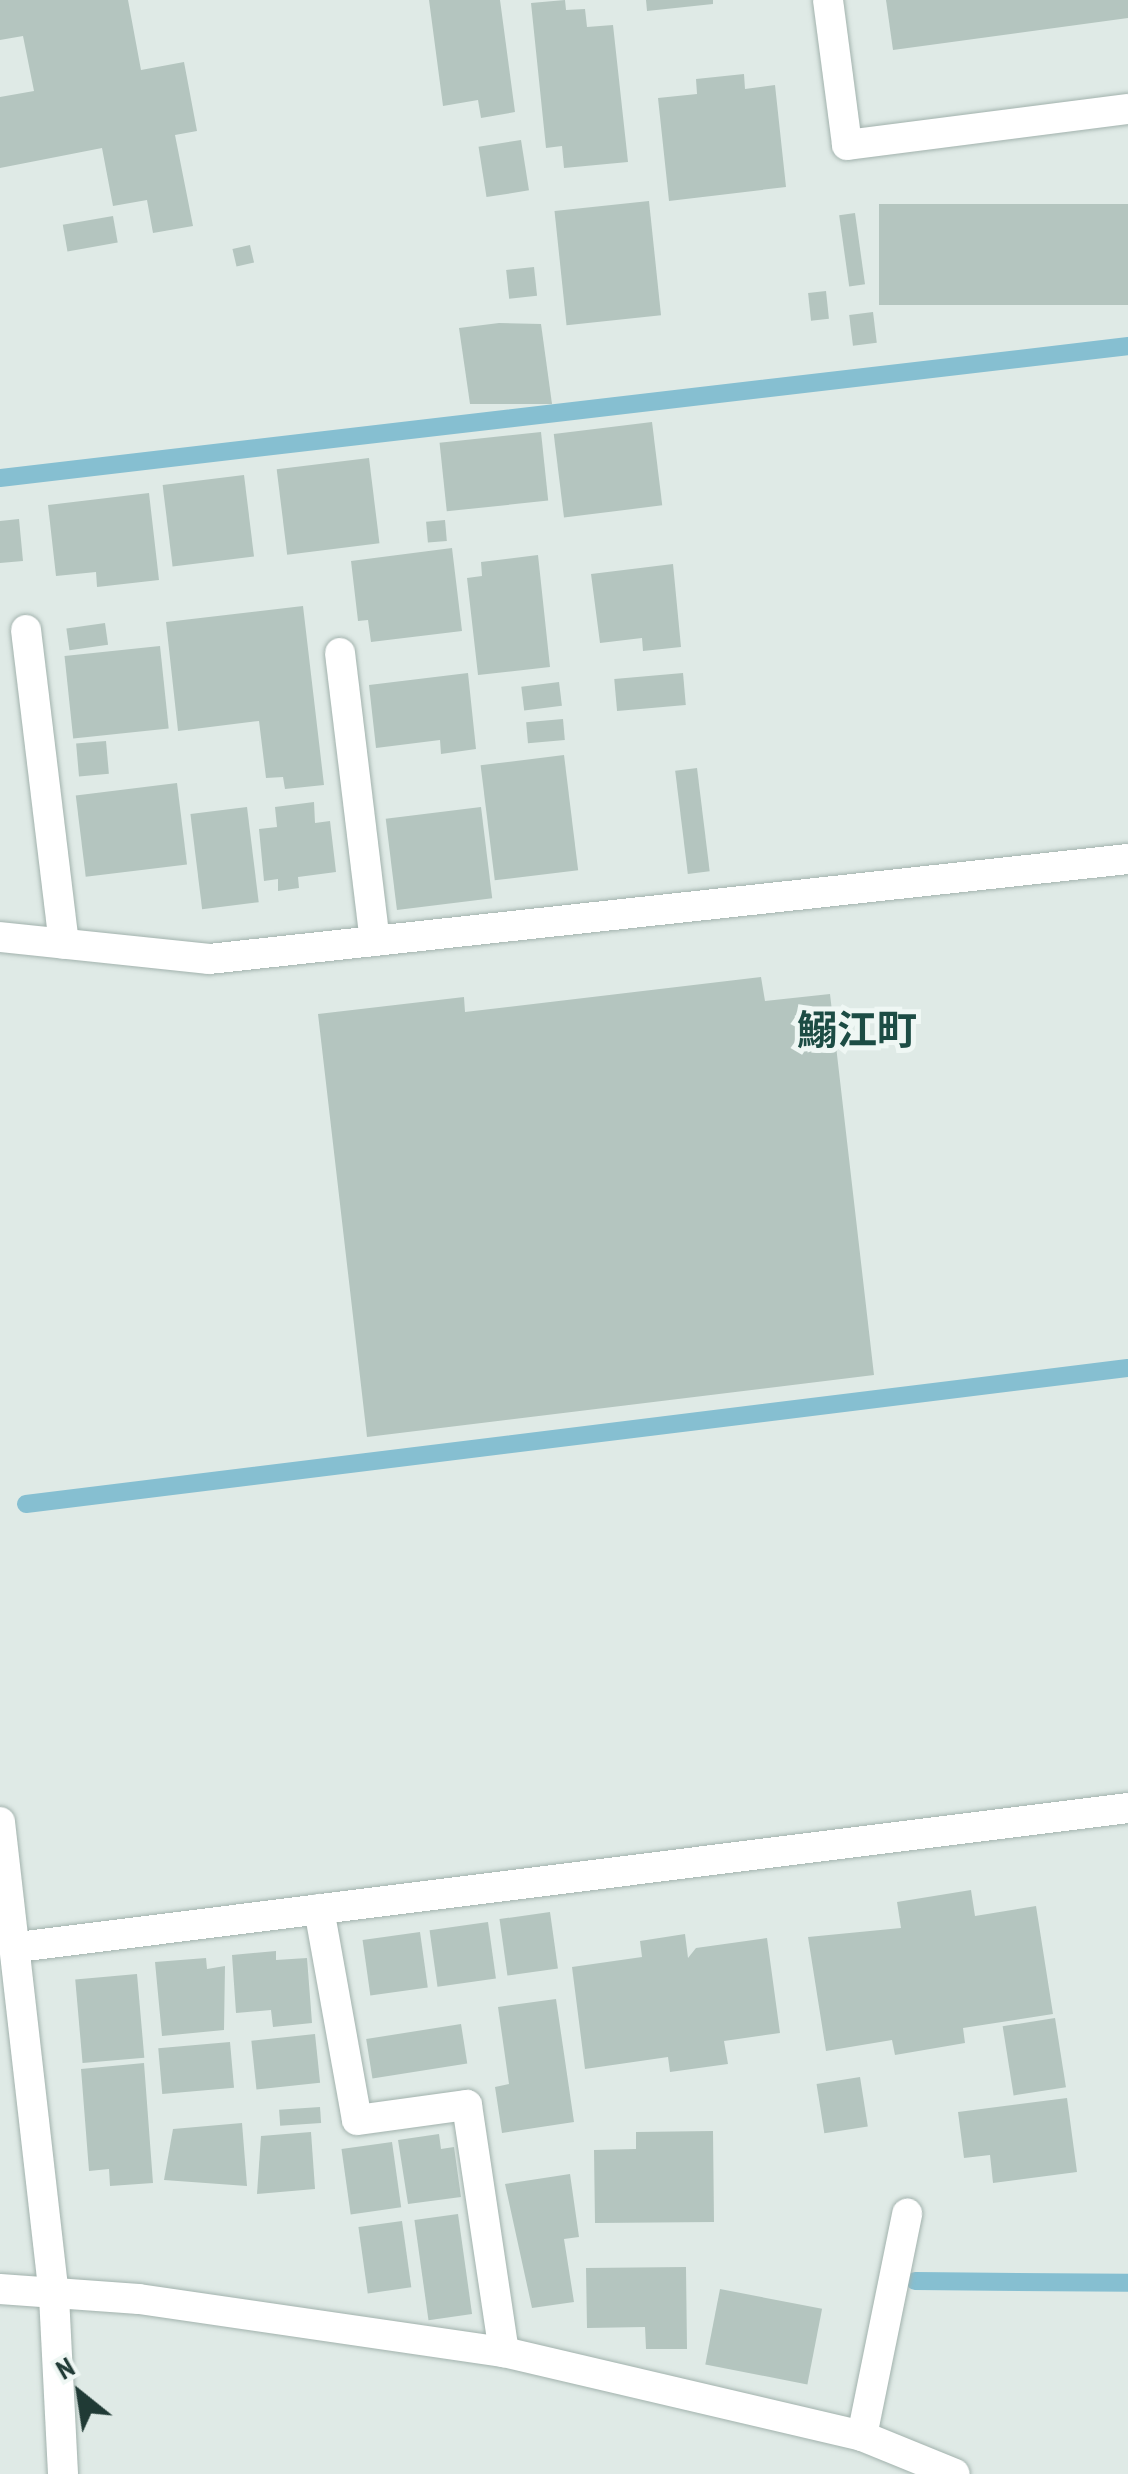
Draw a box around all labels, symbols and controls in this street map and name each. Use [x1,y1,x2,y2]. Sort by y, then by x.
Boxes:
district label: 鰯江町 [797,1005,917,1053]
north arrow [30,2344,130,2444]
text: N [49,2348,81,2387]

